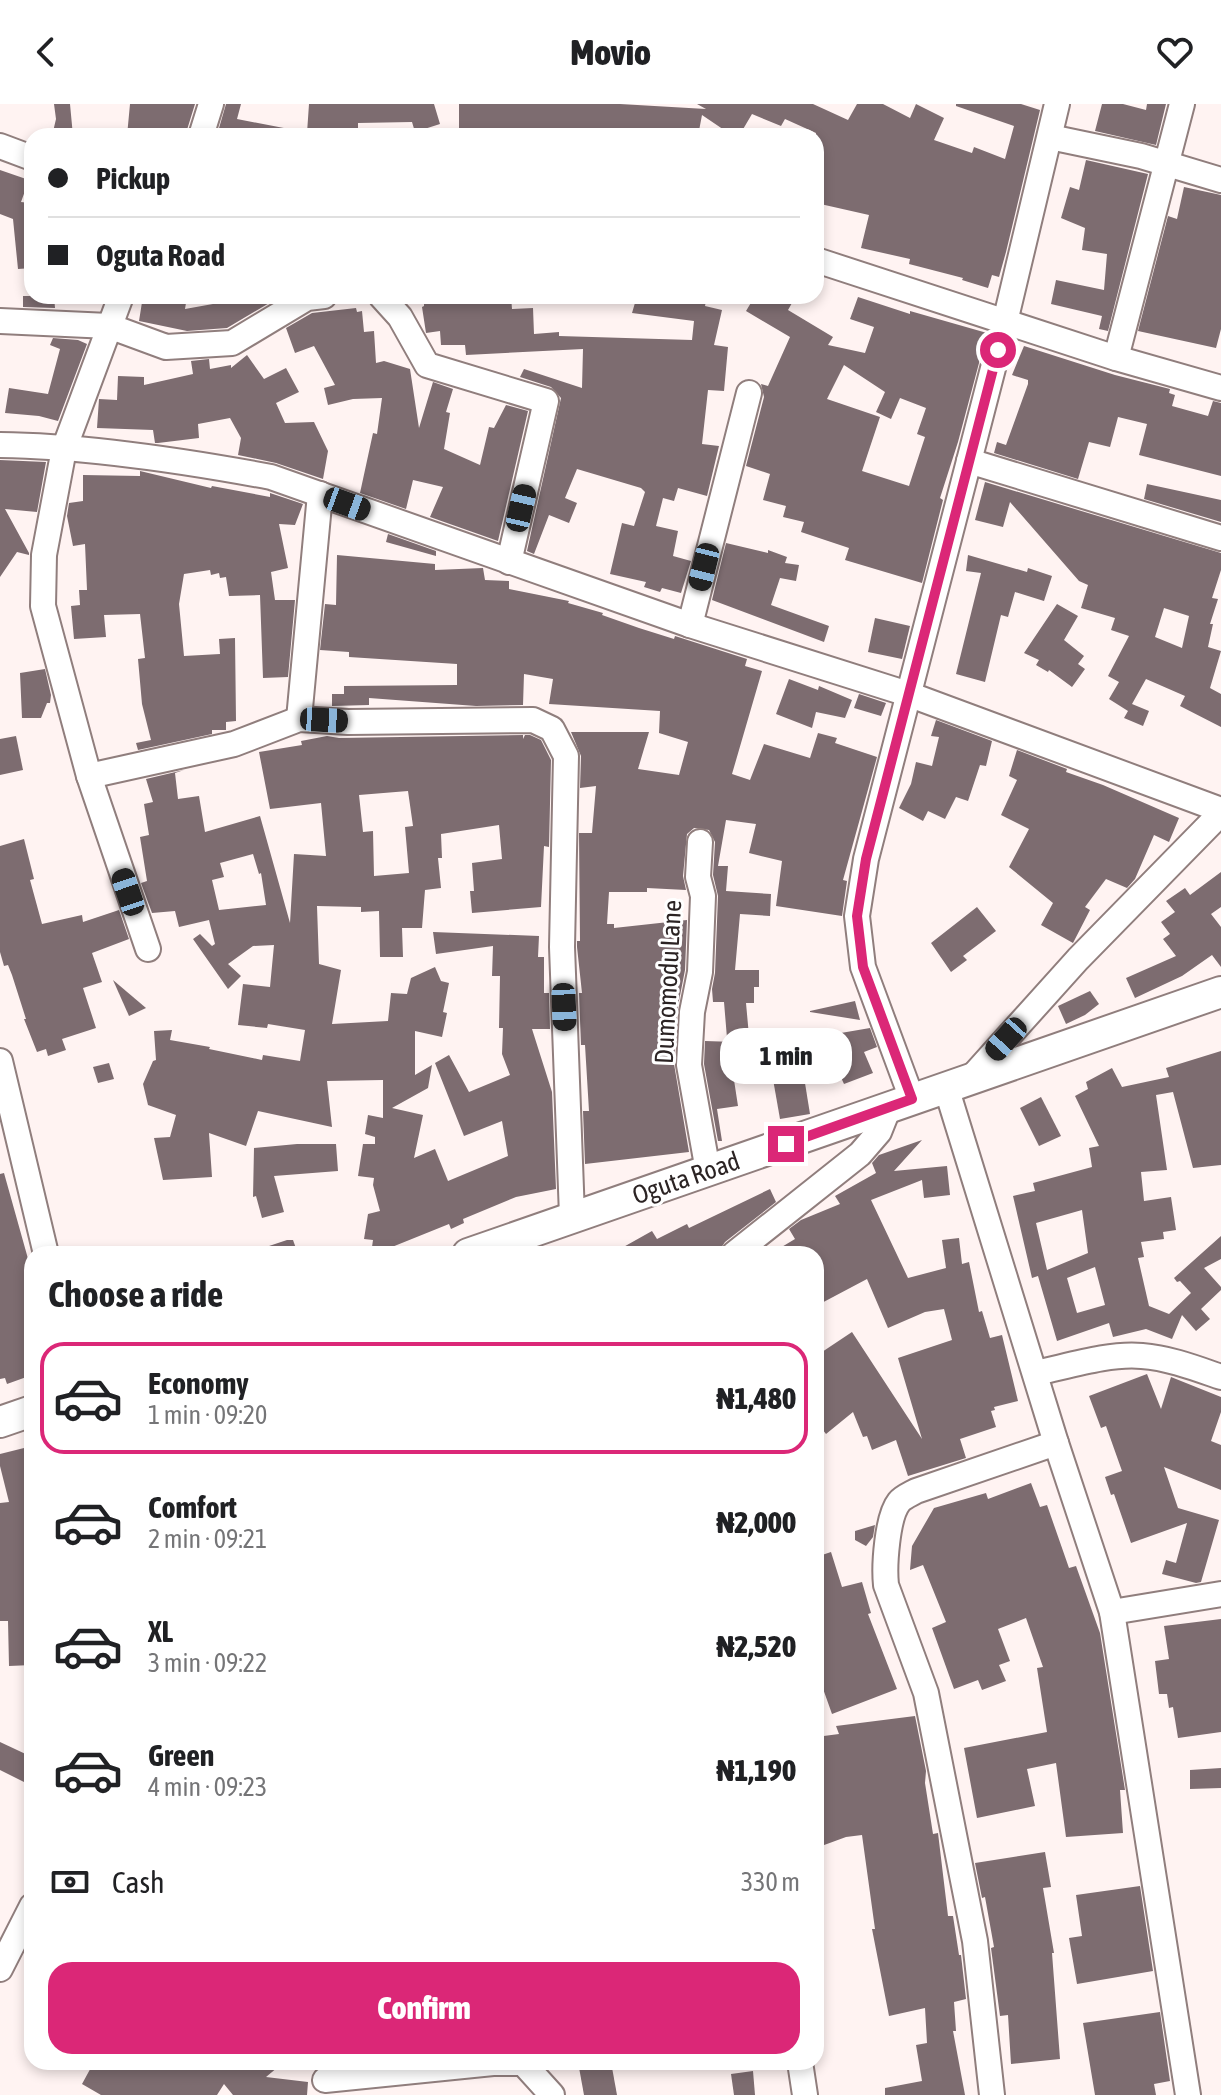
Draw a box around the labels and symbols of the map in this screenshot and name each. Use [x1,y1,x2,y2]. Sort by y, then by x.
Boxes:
route start [980,332,1016,368]
car [504,482,538,534]
car [320,485,374,523]
car [687,541,721,593]
car [299,707,349,733]
car [109,865,147,919]
street label: Dumomodu Lane [649,899,687,1065]
car [551,983,577,1031]
car [981,1013,1031,1065]
callout: 1 min [720,1028,852,1084]
route end [768,1126,804,1162]
street label: Oguta Road [628,1146,744,1210]

